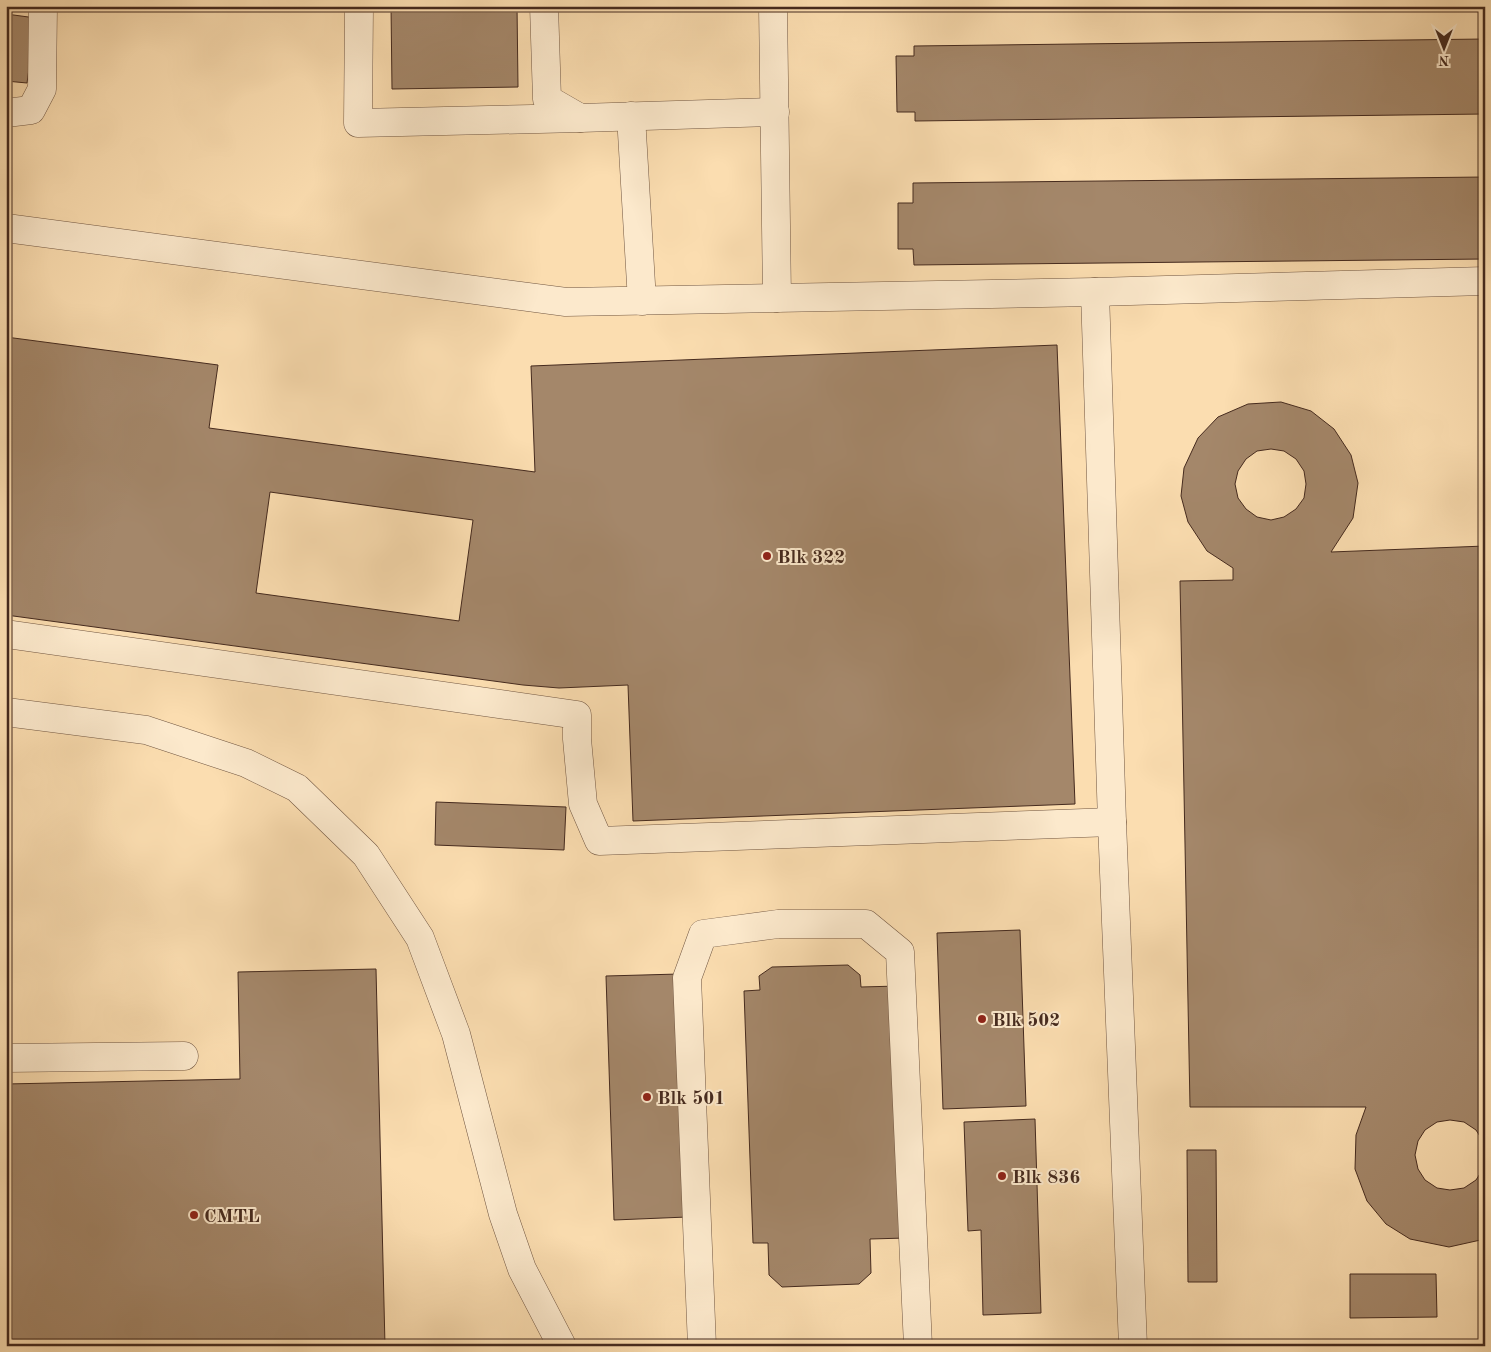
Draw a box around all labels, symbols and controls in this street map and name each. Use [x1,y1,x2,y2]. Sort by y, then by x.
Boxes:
north arrow [1418,22,1468,72]
text: N [1438,53,1449,67]
place label: Blk 322 [777,549,845,568]
marker: Blk 322 [761,550,773,562]
place label: Blk 502 [992,1012,1060,1031]
marker: Blk 502 [976,1013,988,1025]
place label: Blk 501 [657,1090,725,1109]
marker: Blk 501 [641,1091,653,1103]
place label: Blk 836 [1012,1169,1080,1188]
marker: Blk 836 [996,1170,1008,1182]
place label: CMTL [204,1208,260,1227]
marker: CMTL [188,1209,200,1221]

